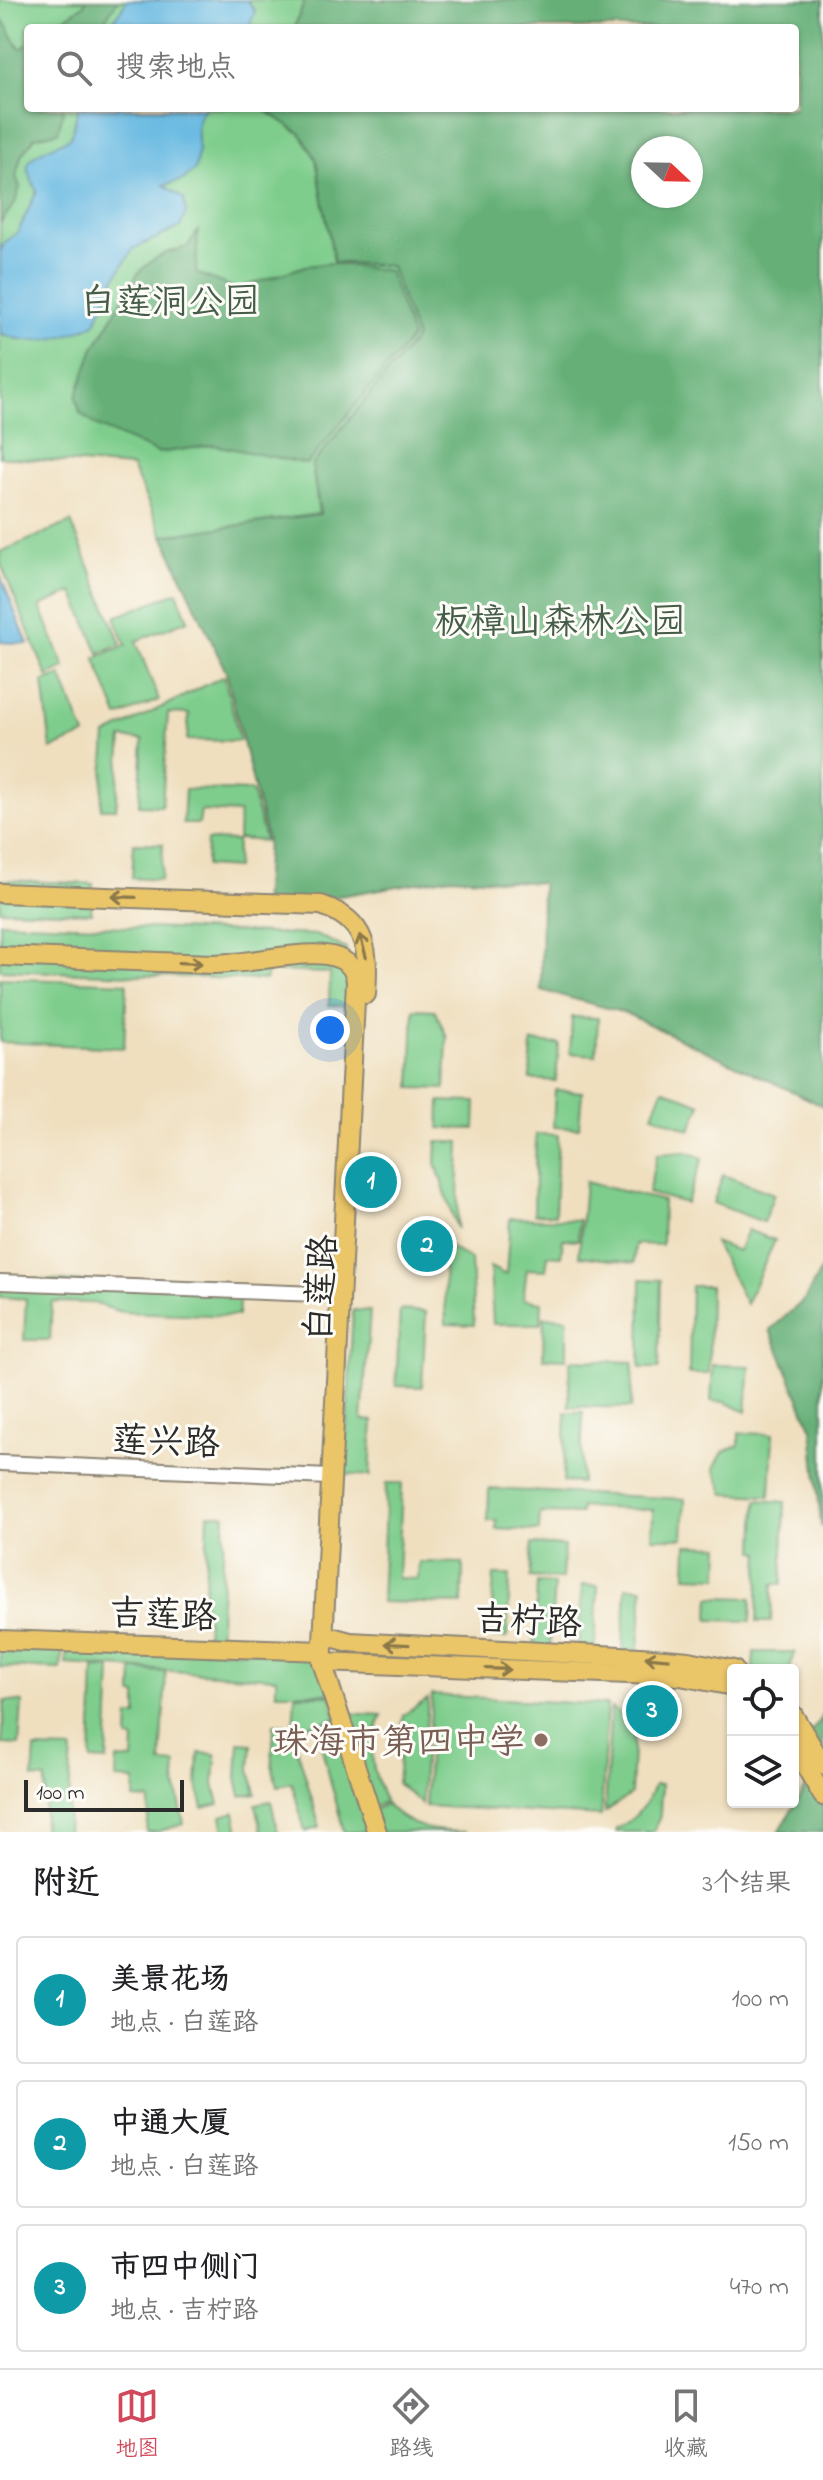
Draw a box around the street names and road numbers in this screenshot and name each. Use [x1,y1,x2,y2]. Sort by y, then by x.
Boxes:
street label: 白莲路 [294,1233,353,1344]
street label: 莲兴路 [111,1416,221,1473]
street label: 吉莲路 [108,1589,218,1646]
street label: 吉柠路 [472,1594,583,1653]

